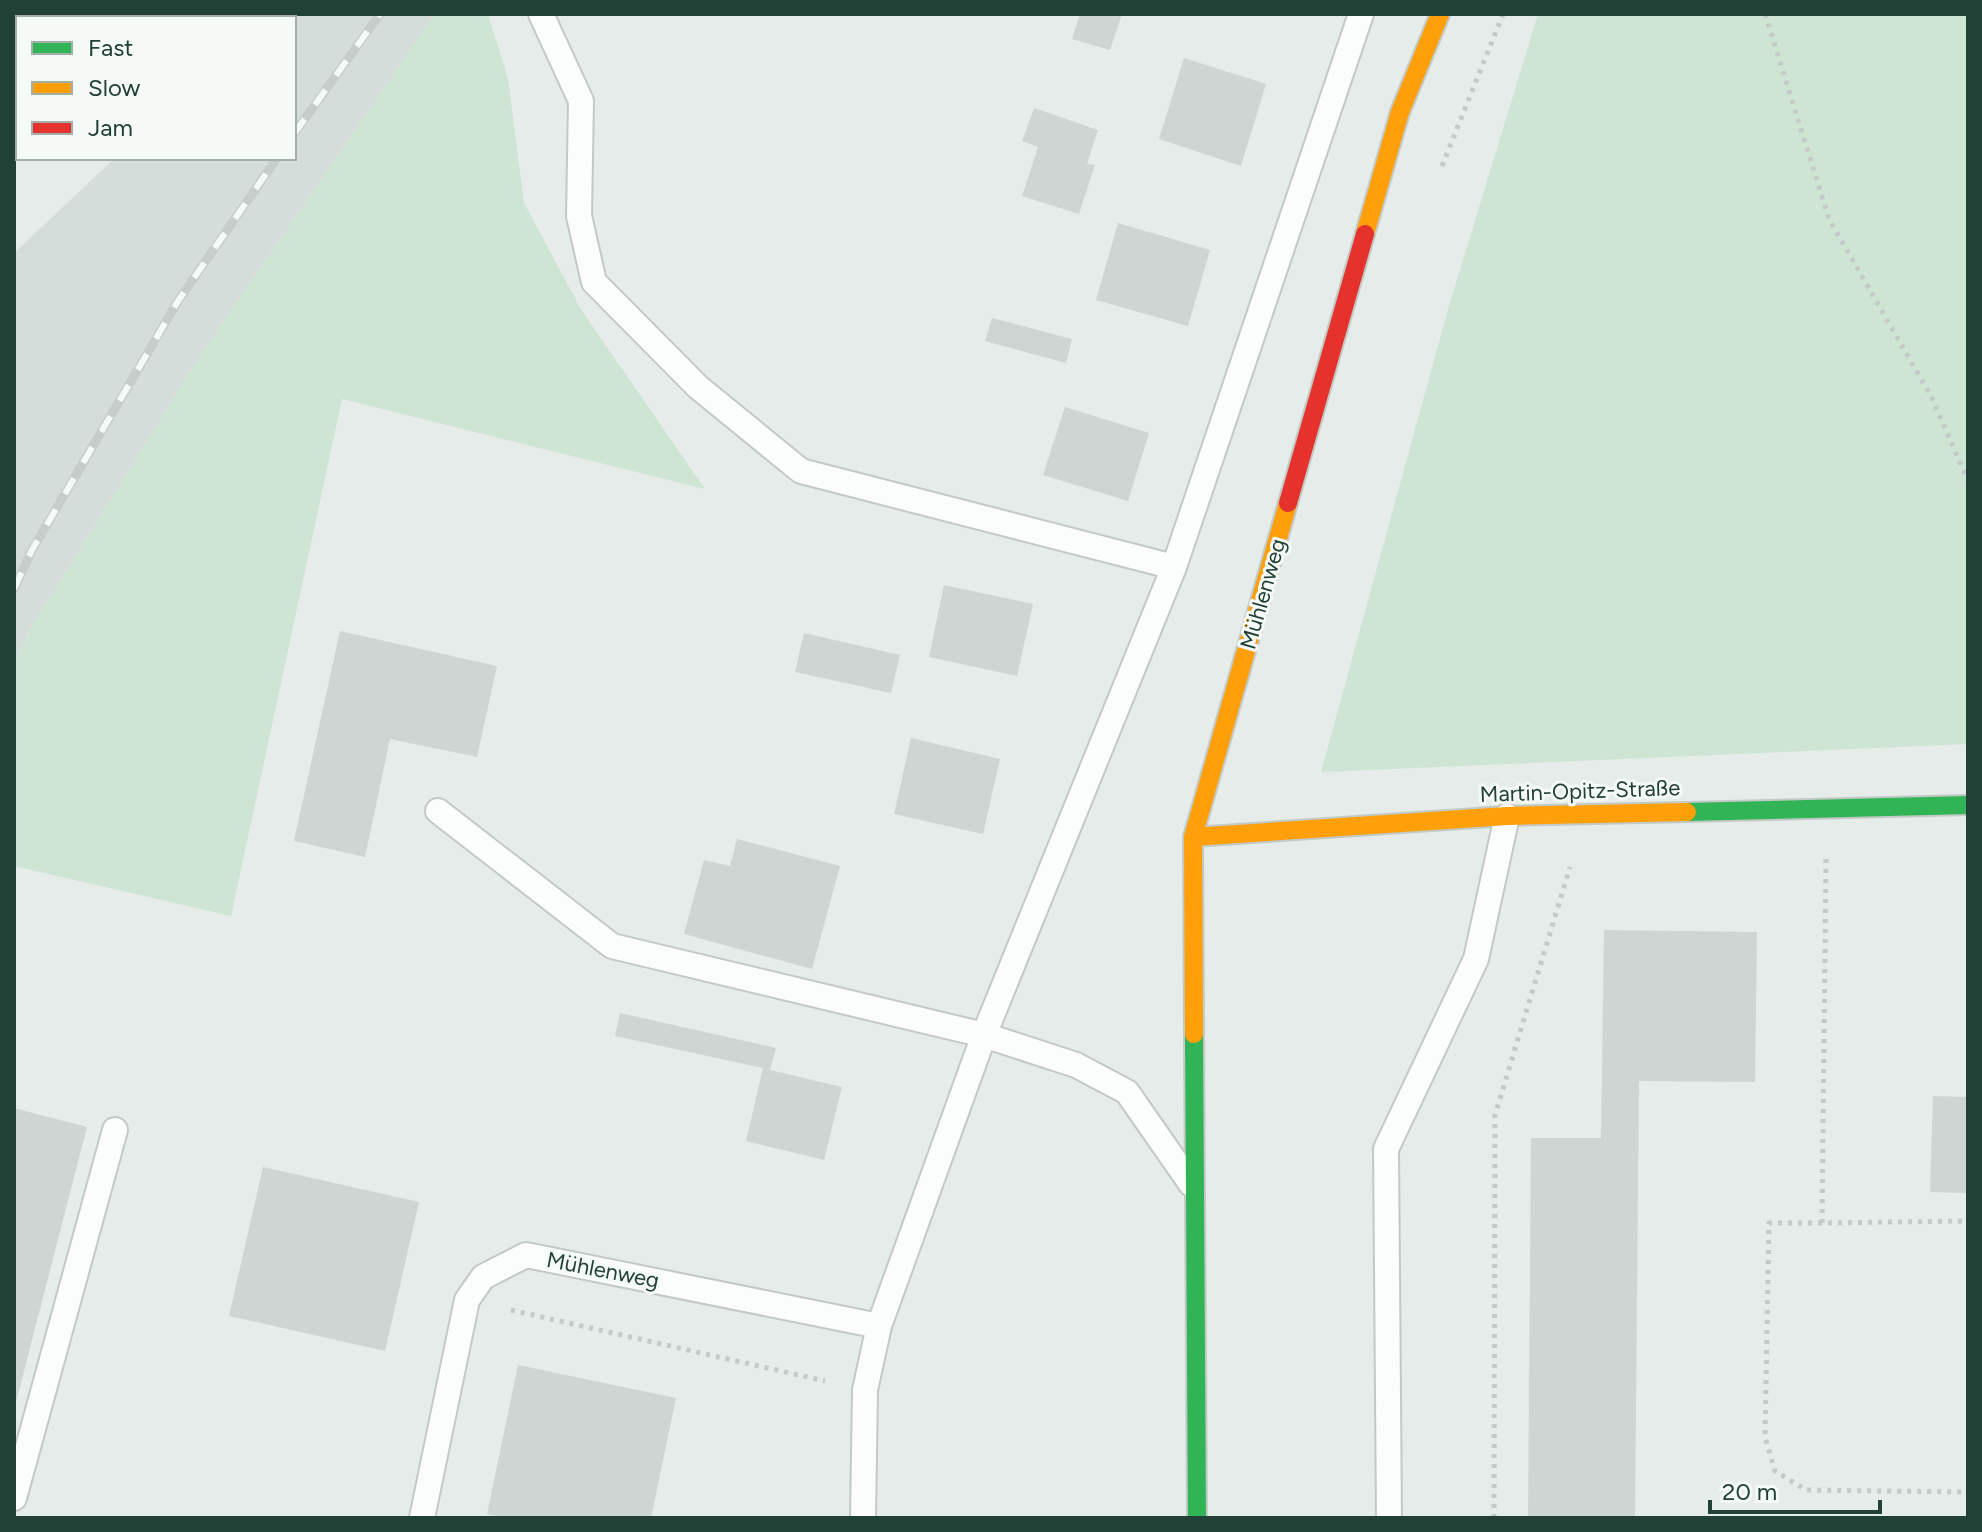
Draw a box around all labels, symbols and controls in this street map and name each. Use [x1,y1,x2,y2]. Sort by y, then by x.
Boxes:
legend [16,16,296,160]
text: Fast [88,33,133,62]
text: Slow [88,73,141,102]
text: Jam [88,113,133,142]
street label: Mühlenweg [1234,535,1292,653]
street label: Martin-Opitz-Straße [1479,774,1681,808]
street label: Mühlenweg [544,1246,662,1294]
scale bar [1710,1464,1880,1514]
text: 20 m [1722,1477,1777,1506]

